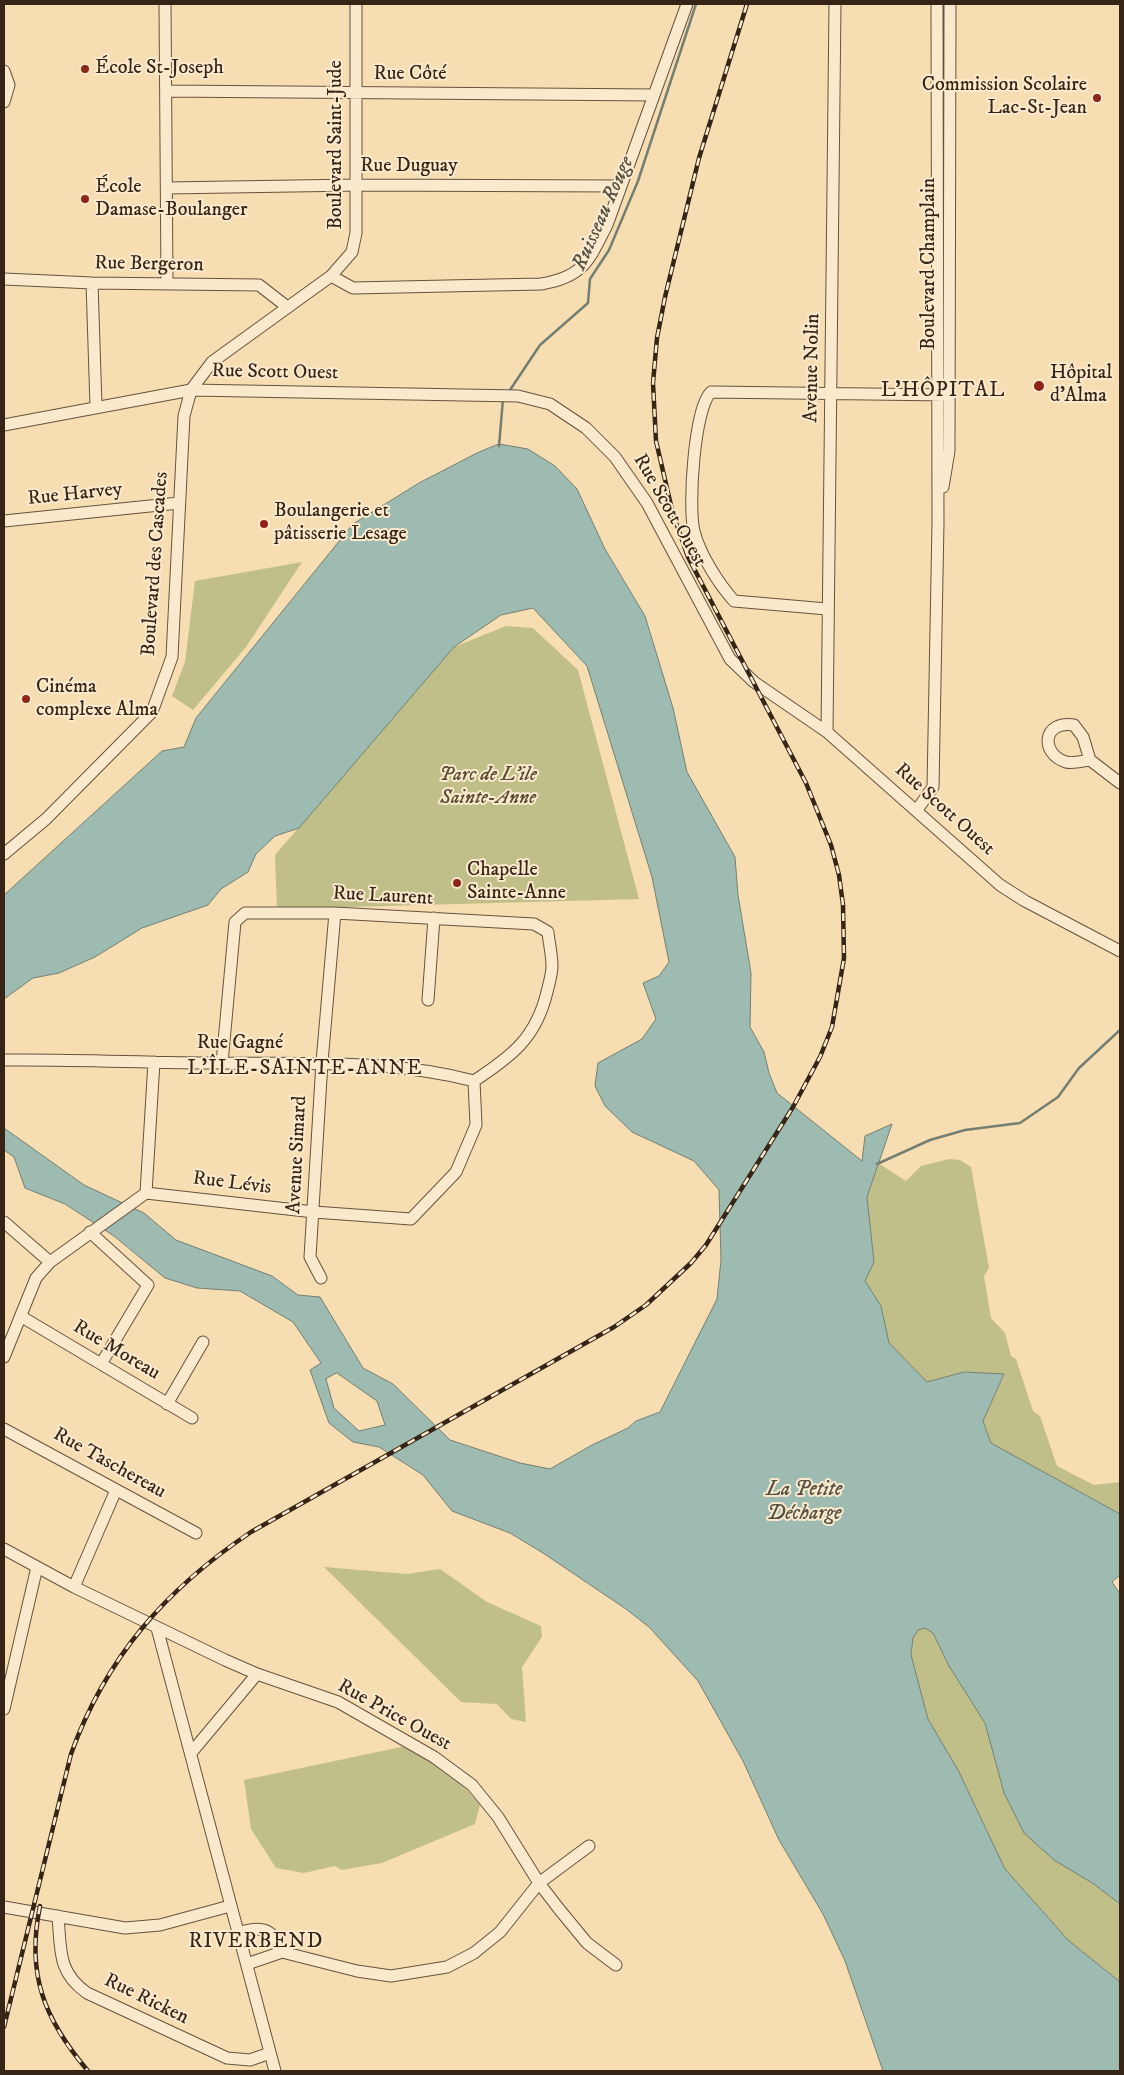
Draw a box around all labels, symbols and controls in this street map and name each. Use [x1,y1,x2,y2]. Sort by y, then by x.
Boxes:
place label: École St-Joseph [95,57,224,81]
street label: Boulevard Saint-Jude [325,60,349,230]
marker: École St-Joseph [79,63,91,75]
street label: Rue Côté [373,63,447,87]
place label: Commission Scolaire Lac-St-Jean [922,74,1087,121]
marker: Commission Scolaire Lac-St-Jean [1091,92,1103,104]
water label: Ruisseau Rouge [568,153,640,275]
street label: Rue Duguay [360,155,458,179]
place label: École Damase-Boulanger [95,176,247,223]
street label: Boulevard Champlain [918,178,942,350]
marker: École Damase-Boulanger [79,193,91,205]
street label: Rue Bergeron [94,252,204,278]
street label: Avenue Nolin [800,313,826,423]
street label: Rue Scott Ouest [211,360,339,386]
place label: Hôpital d'Alma [1050,362,1112,409]
district label: L'HÔPITAL [880,379,1006,405]
marker: Hôpital d'Alma [1032,379,1046,393]
street label: Rue Scott Ouest [627,450,711,572]
street label: Boulevard des Cascades [138,471,174,657]
street label: Rue Harvey [26,478,124,512]
place label: Boulangerie et pâtisserie Lesage [274,500,407,547]
marker: Boulangerie et pâtisserie Lesage [258,518,270,530]
place label: Cinéma complexe Alma [36,676,158,723]
marker: Cinéma complexe Alma [20,693,32,705]
street label: Rue Scott Ouest [889,759,999,861]
park label: Parc de L'ile Sainte-Anne [439,764,537,811]
place label: Chapelle Sainte-Anne [467,859,566,906]
marker: Chapelle Sainte-Anne [451,877,463,889]
street label: Rue Laurent [332,882,434,912]
street label: Rue Gagné [197,1032,283,1056]
district label: L'ÎLE-SAINTE-ANNE [185,1057,425,1083]
street label: Avenue Simard [283,1095,313,1215]
street label: Rue Lévis [191,1167,273,1201]
street label: Rue Moreau [68,1316,164,1386]
street label: Rue Taschereau [48,1423,170,1505]
water label: La Petite Décharge [766,1478,842,1528]
street label: Rue Price Ouest [333,1675,455,1757]
district label: RIVERBEND [187,1930,325,1956]
street label: Rue Ricken [100,1969,192,2031]

